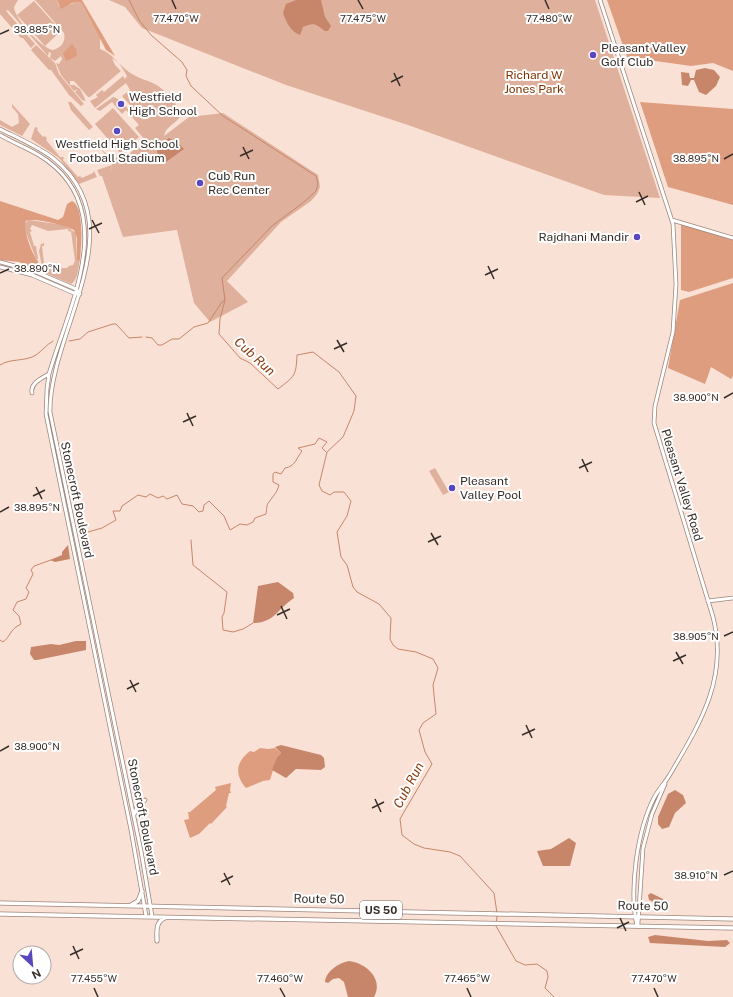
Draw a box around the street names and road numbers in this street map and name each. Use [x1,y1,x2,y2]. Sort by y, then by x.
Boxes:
street label: Pleasant Valley Road [658,427,706,543]
street label: Stonecroft Boulevard [58,441,96,559]
street label: Stonecroft Boulevard [125,757,161,877]
street label: Route 50 [293,892,345,906]
street label: Route 50 [617,899,669,913]
road number: US 50 [360,901,402,919]

